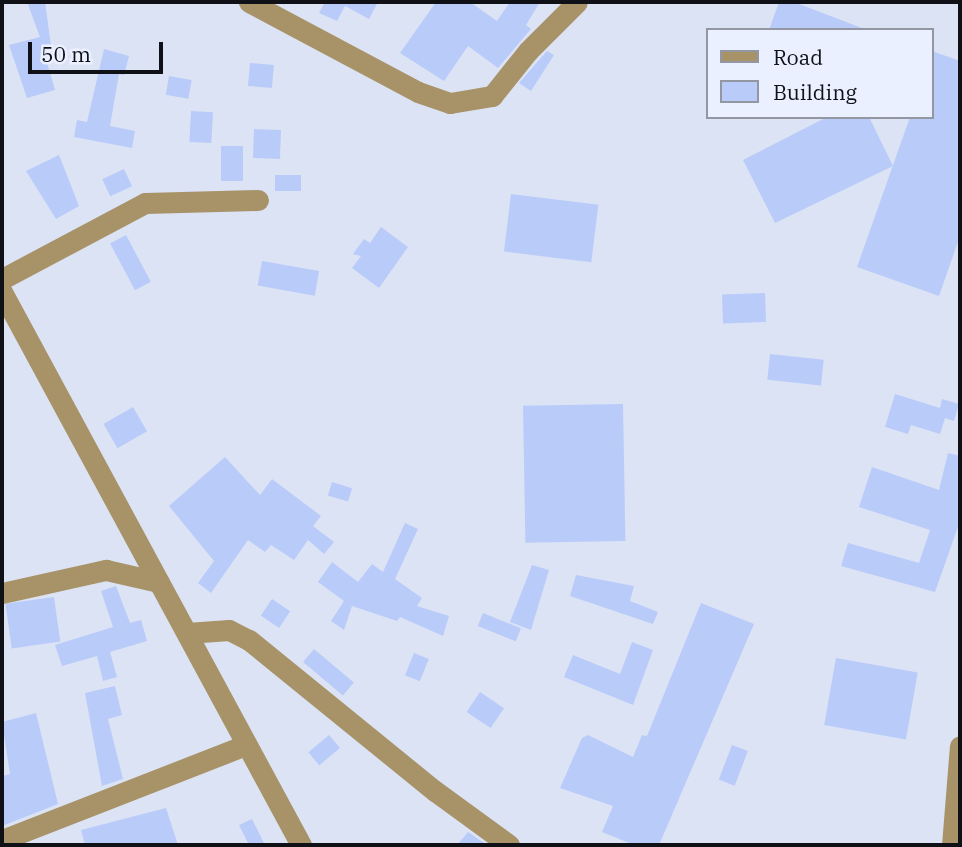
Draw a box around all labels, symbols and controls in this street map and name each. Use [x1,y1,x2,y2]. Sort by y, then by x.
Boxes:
scale bar [32,28,166,72]
legend [706,28,934,119]
text: 50 m [41,40,91,68]
text: Road [773,43,823,71]
text: Building [773,78,857,106]

